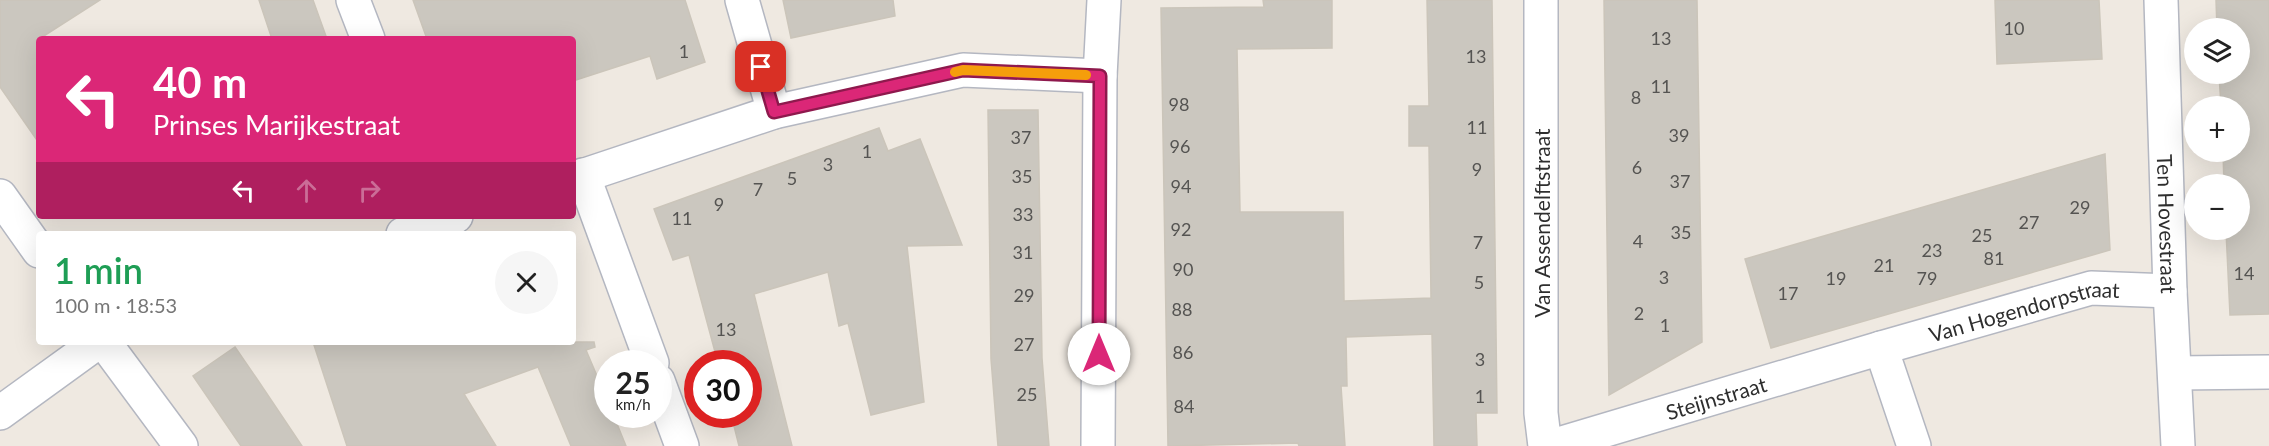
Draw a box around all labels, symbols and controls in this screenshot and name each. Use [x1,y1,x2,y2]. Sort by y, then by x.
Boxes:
house number: 10 [2004,17,2024,39]
map controls [2184,18,2250,240]
button: layers [2184,18,2250,84]
house number: 13 [1651,27,1671,49]
house number: 1 [679,40,689,62]
pin [735,41,786,92]
house number: 13 [1466,45,1486,67]
icon: arrive [744,50,777,83]
text: 40 m [153,57,247,107]
icon: left [54,60,132,138]
house number: 11 [1651,75,1671,97]
house number: 8 [1631,86,1641,108]
house number: 98 [1169,93,1189,115]
button: + [2184,96,2250,162]
text: Prinses Marijkestraat [153,108,400,141]
house number: 11 [1467,116,1487,138]
house number: 39 [1669,124,1689,146]
house number: 37 [1011,126,1031,148]
street label: Van Assendelftstraat [1529,128,1554,318]
house number: 96 [1170,135,1190,157]
house number: 1 [862,140,872,162]
house number: 3 [823,153,833,175]
street label: Ten Hovestraat [2153,154,2183,294]
house number: 6 [1632,156,1642,178]
house number: 9 [1472,158,1482,180]
house number: 35 [1012,165,1032,187]
house number: 5 [787,167,797,189]
house number: 37 [1670,170,1690,192]
icon: left [227,174,260,207]
icon: ahead [290,174,323,207]
icon: right [353,174,386,207]
button: − [2184,174,2250,240]
house number: 94 [1171,175,1191,197]
house number: 7 [753,178,763,200]
house number: 9 [714,193,724,215]
house number: 29 [2070,196,2090,218]
house number: 33 [1013,203,1033,225]
house number: 11 [672,207,692,229]
house number: 27 [2019,211,2039,233]
house number: 92 [1171,218,1191,240]
house number: 35 [1671,221,1691,243]
house number: 25 [1972,224,1992,246]
house number: 4 [1633,230,1643,252]
house number: 7 [1473,231,1483,253]
house number: 23 [1922,239,1942,261]
house number: 31 [1013,241,1033,263]
house number: 81 [1984,247,2004,269]
text: 1 min [54,248,143,292]
button: close [495,251,558,314]
house number: 21 [1874,254,1894,276]
house number: 90 [1173,258,1193,280]
house number: 14 [2234,262,2254,284]
house number: 3 [1659,266,1669,288]
house number: 19 [1826,267,1846,289]
house number: 79 [1917,267,1937,289]
house number: 5 [1474,271,1484,293]
street label: Van Hogendorpstraat [1926,276,2121,346]
house number: 17 [1778,282,1798,304]
house number: 29 [1014,284,1034,306]
text: 100 m · 18:53 [54,293,177,317]
house number: 88 [1172,298,1192,320]
house number: 2 [1634,302,1644,324]
house number: 1 [1660,314,1670,336]
house number: 13 [716,318,736,340]
position arrow [1067,322,1131,386]
house number: 27 [1014,333,1034,355]
house number: 86 [1173,341,1193,363]
house number: 3 [1475,348,1485,370]
speed limit sign: 30 [684,350,762,428]
text: 25 [616,364,650,400]
street label: Steijnstraat [1663,370,1770,424]
house number: 25 [1017,383,1037,405]
house number: 1 [1475,385,1485,407]
text: km/h [615,395,651,413]
house number: 84 [1174,395,1194,417]

